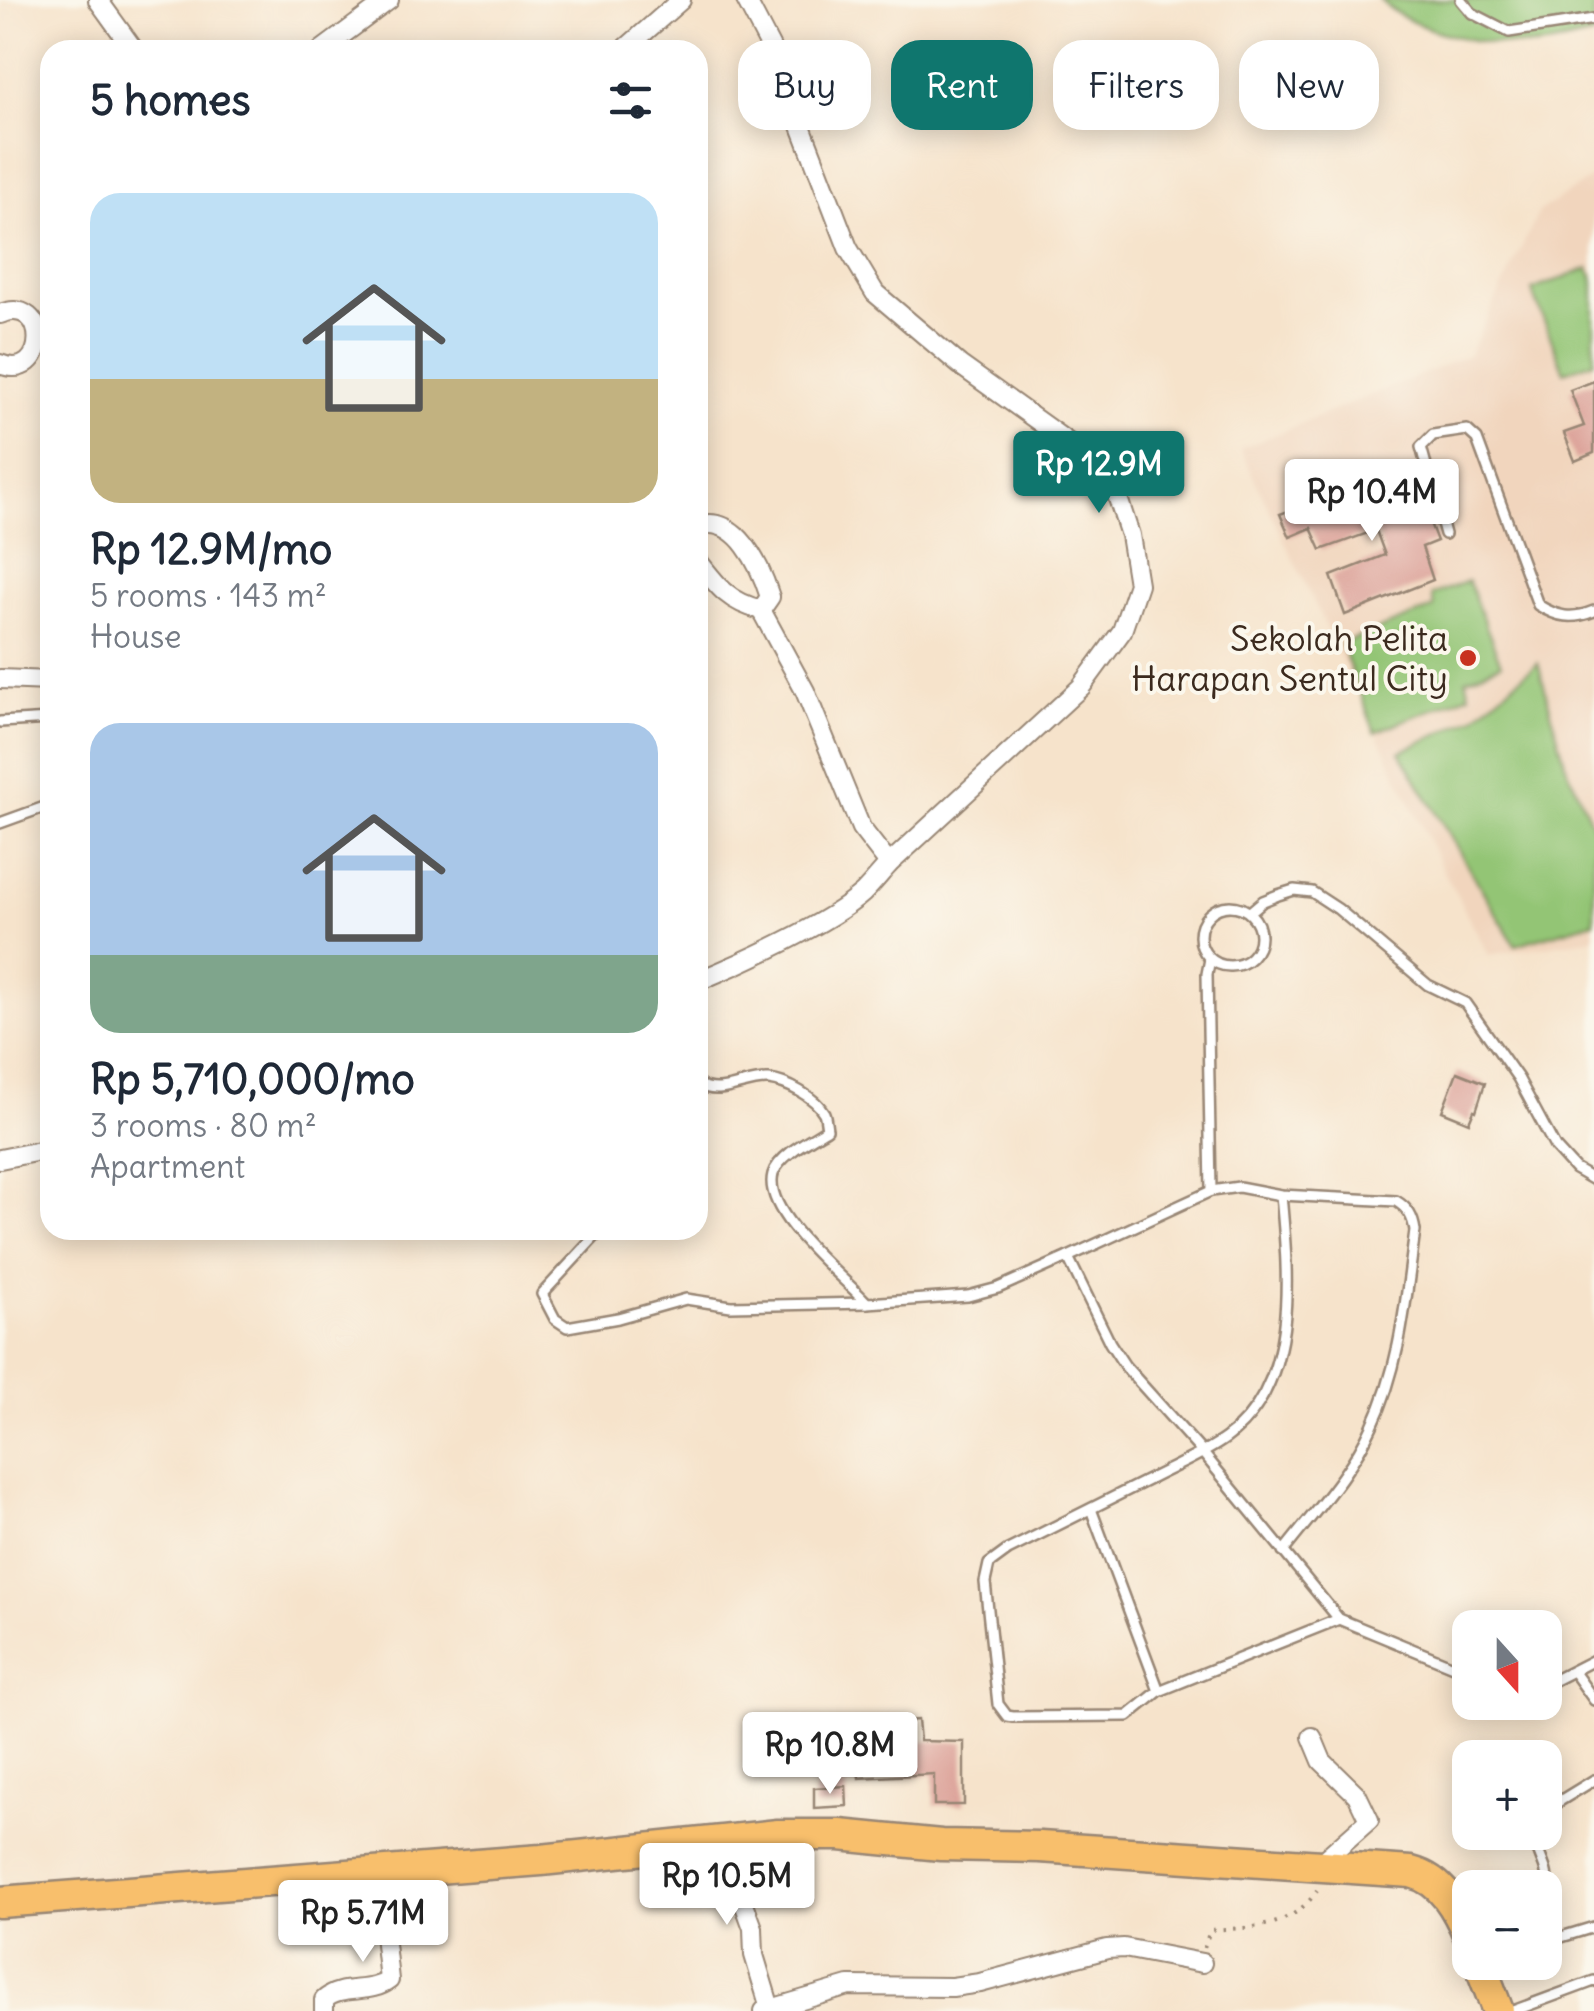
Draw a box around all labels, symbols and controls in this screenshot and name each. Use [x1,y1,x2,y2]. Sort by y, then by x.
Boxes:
chip: Buy [738,40,871,130]
chip: Rent [891,40,1033,130]
chip: Filters [1053,40,1219,130]
chip: New [1239,40,1379,130]
icon: filters [603,73,658,128]
text: 5 homes [90,74,251,126]
icon: home [284,258,464,438]
pin: Rp 12.9M [996,431,1202,516]
text: Rp 12.9M [1035,443,1163,484]
pin: Rp 10.4M [1269,459,1475,544]
text: Rp 10.4M [1307,471,1437,512]
text: Rp 12.9M/mo [90,523,332,575]
text: 5 rooms · 143 m² [90,575,327,616]
text: House [90,616,181,657]
place label: Sekolah Pelita Harapan Sentul City [1131,616,1448,700]
marker: Sekolah Pelita Harapan Sentul City [1457,647,1479,669]
icon: home [284,788,464,968]
text: Rp 5,710,000/mo [90,1053,415,1105]
text: 3 rooms · 80 m² [90,1105,317,1146]
text: Apartment [90,1146,245,1187]
north arrow [1452,1610,1562,1720]
map controls [1452,1610,1562,1980]
pin: Rp 10.8M [727,1712,933,1797]
text: Rp 10.8M [764,1724,896,1765]
button: + [1452,1740,1562,1850]
pin: Rp 10.5M [624,1843,830,1928]
text: Rp 10.5M [662,1855,792,1896]
button: − [1452,1870,1562,1980]
pin: Rp 5.71M [260,1880,466,1965]
text: Rp 5.71M [300,1892,426,1933]

